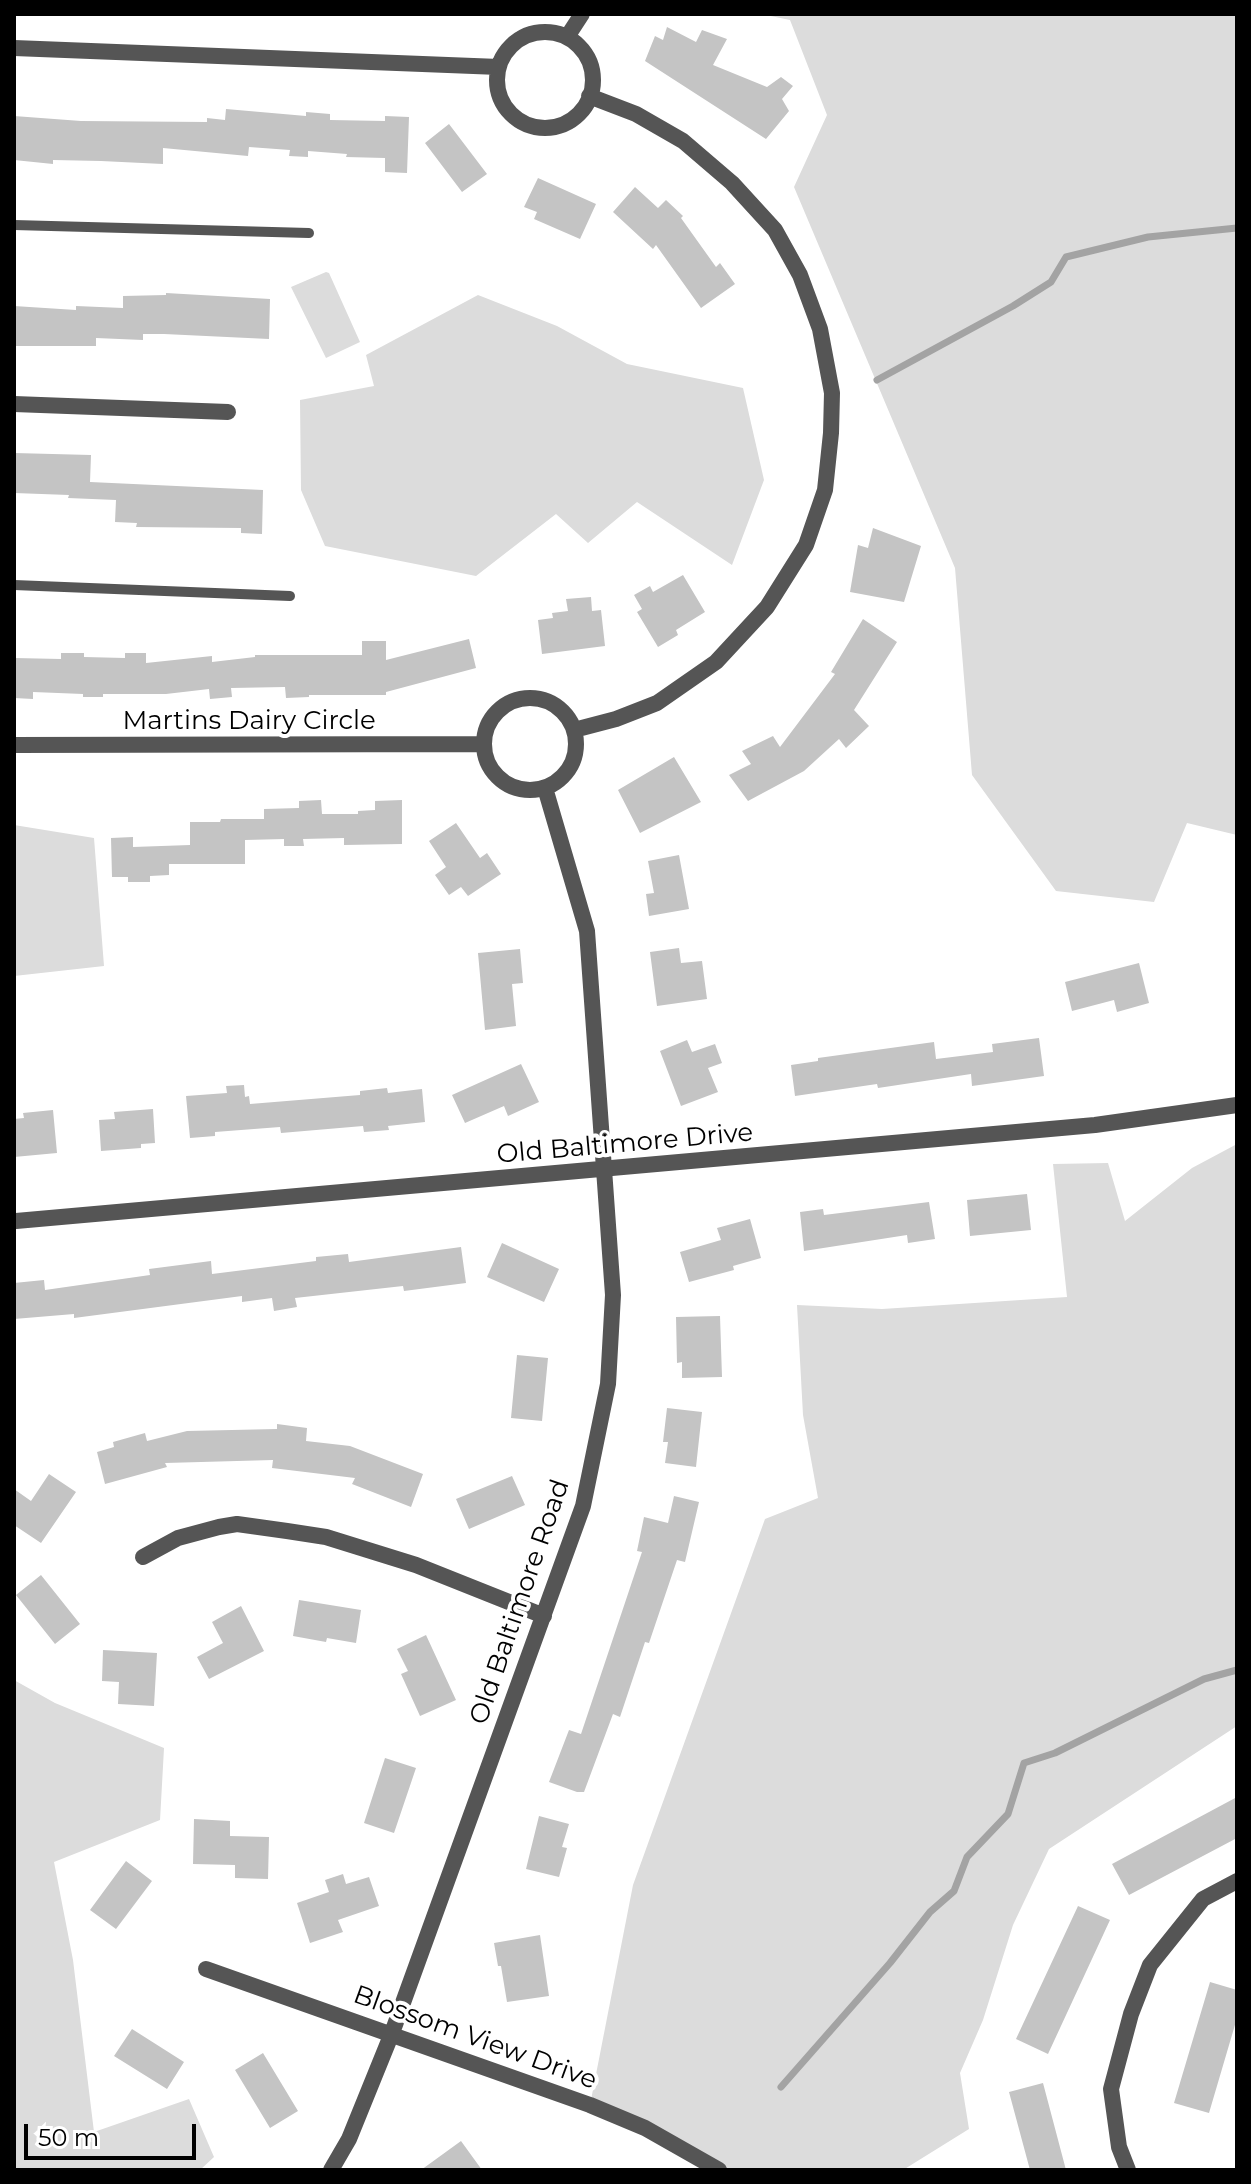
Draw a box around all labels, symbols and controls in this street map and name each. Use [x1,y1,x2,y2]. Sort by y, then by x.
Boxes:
street label: Martins Dairy Circle [122,705,376,737]
street label: Old Baltimore Drive [496,1117,754,1171]
street label: Old Baltimore Road [463,1475,577,1729]
street label: Blossom View Drive [349,1979,601,2097]
scale bar [28,2108,200,2158]
text: 50 m [38,2123,99,2152]

